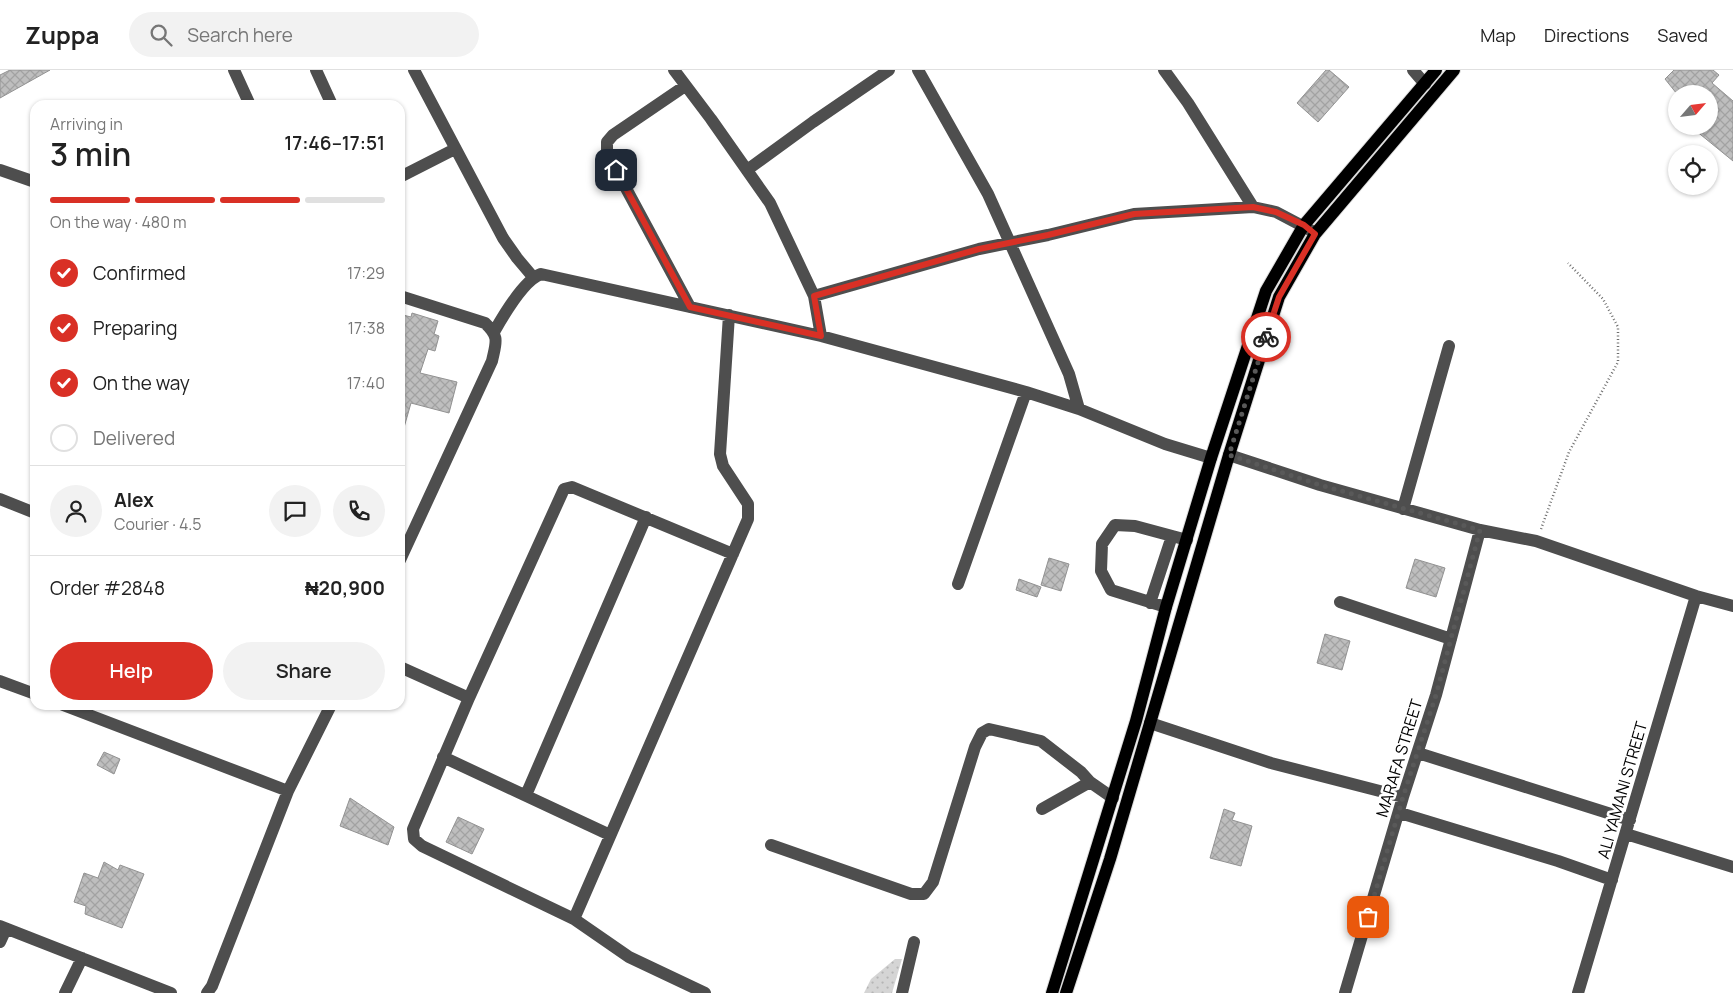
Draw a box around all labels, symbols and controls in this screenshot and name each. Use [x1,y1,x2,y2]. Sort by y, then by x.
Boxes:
search box [129,12,479,57]
text: Zuppa [25,18,99,51]
icon: search [147,21,175,49]
text: Search here [187,22,293,48]
text: Map [1480,23,1516,47]
text: Directions [1544,23,1629,47]
text: Saved [1657,23,1708,47]
north arrow [1668,85,1718,135]
map controls [1668,85,1718,195]
text: Arriving in [50,113,123,135]
text: 17:46–17:51 [284,130,385,156]
text: 3 min [50,132,131,176]
button: locate [1668,145,1718,195]
pin [595,149,637,191]
icon: home [602,156,630,184]
text: On the way · 480 m [50,211,187,233]
icon: check [50,259,78,287]
text: Confirmed [93,260,186,286]
text: 17:29 [347,262,385,284]
courier [1241,312,1291,362]
icon: check [50,314,78,342]
text: Preparing [93,315,178,341]
text: 17:38 [348,317,385,339]
icon: bike [1252,323,1280,351]
icon: check [50,369,78,397]
text: On the way [93,370,190,396]
text: 17:40 [347,372,385,394]
text: Delivered [93,425,175,451]
button: person [50,485,102,537]
button: chat [269,485,321,537]
button: phone [333,485,385,537]
text: Alex [114,487,154,513]
text: Courier · 4.5 [114,513,201,535]
text: Order #2848 [50,575,165,601]
text: ₦20,900 [305,575,385,601]
button: Help [50,642,213,700]
button: Share [223,642,385,700]
street label: MARAFA STREET [1371,696,1428,820]
street label: ALI YAMANI STREET [1592,718,1652,861]
pin [1347,896,1389,938]
icon: bag [1354,903,1382,931]

